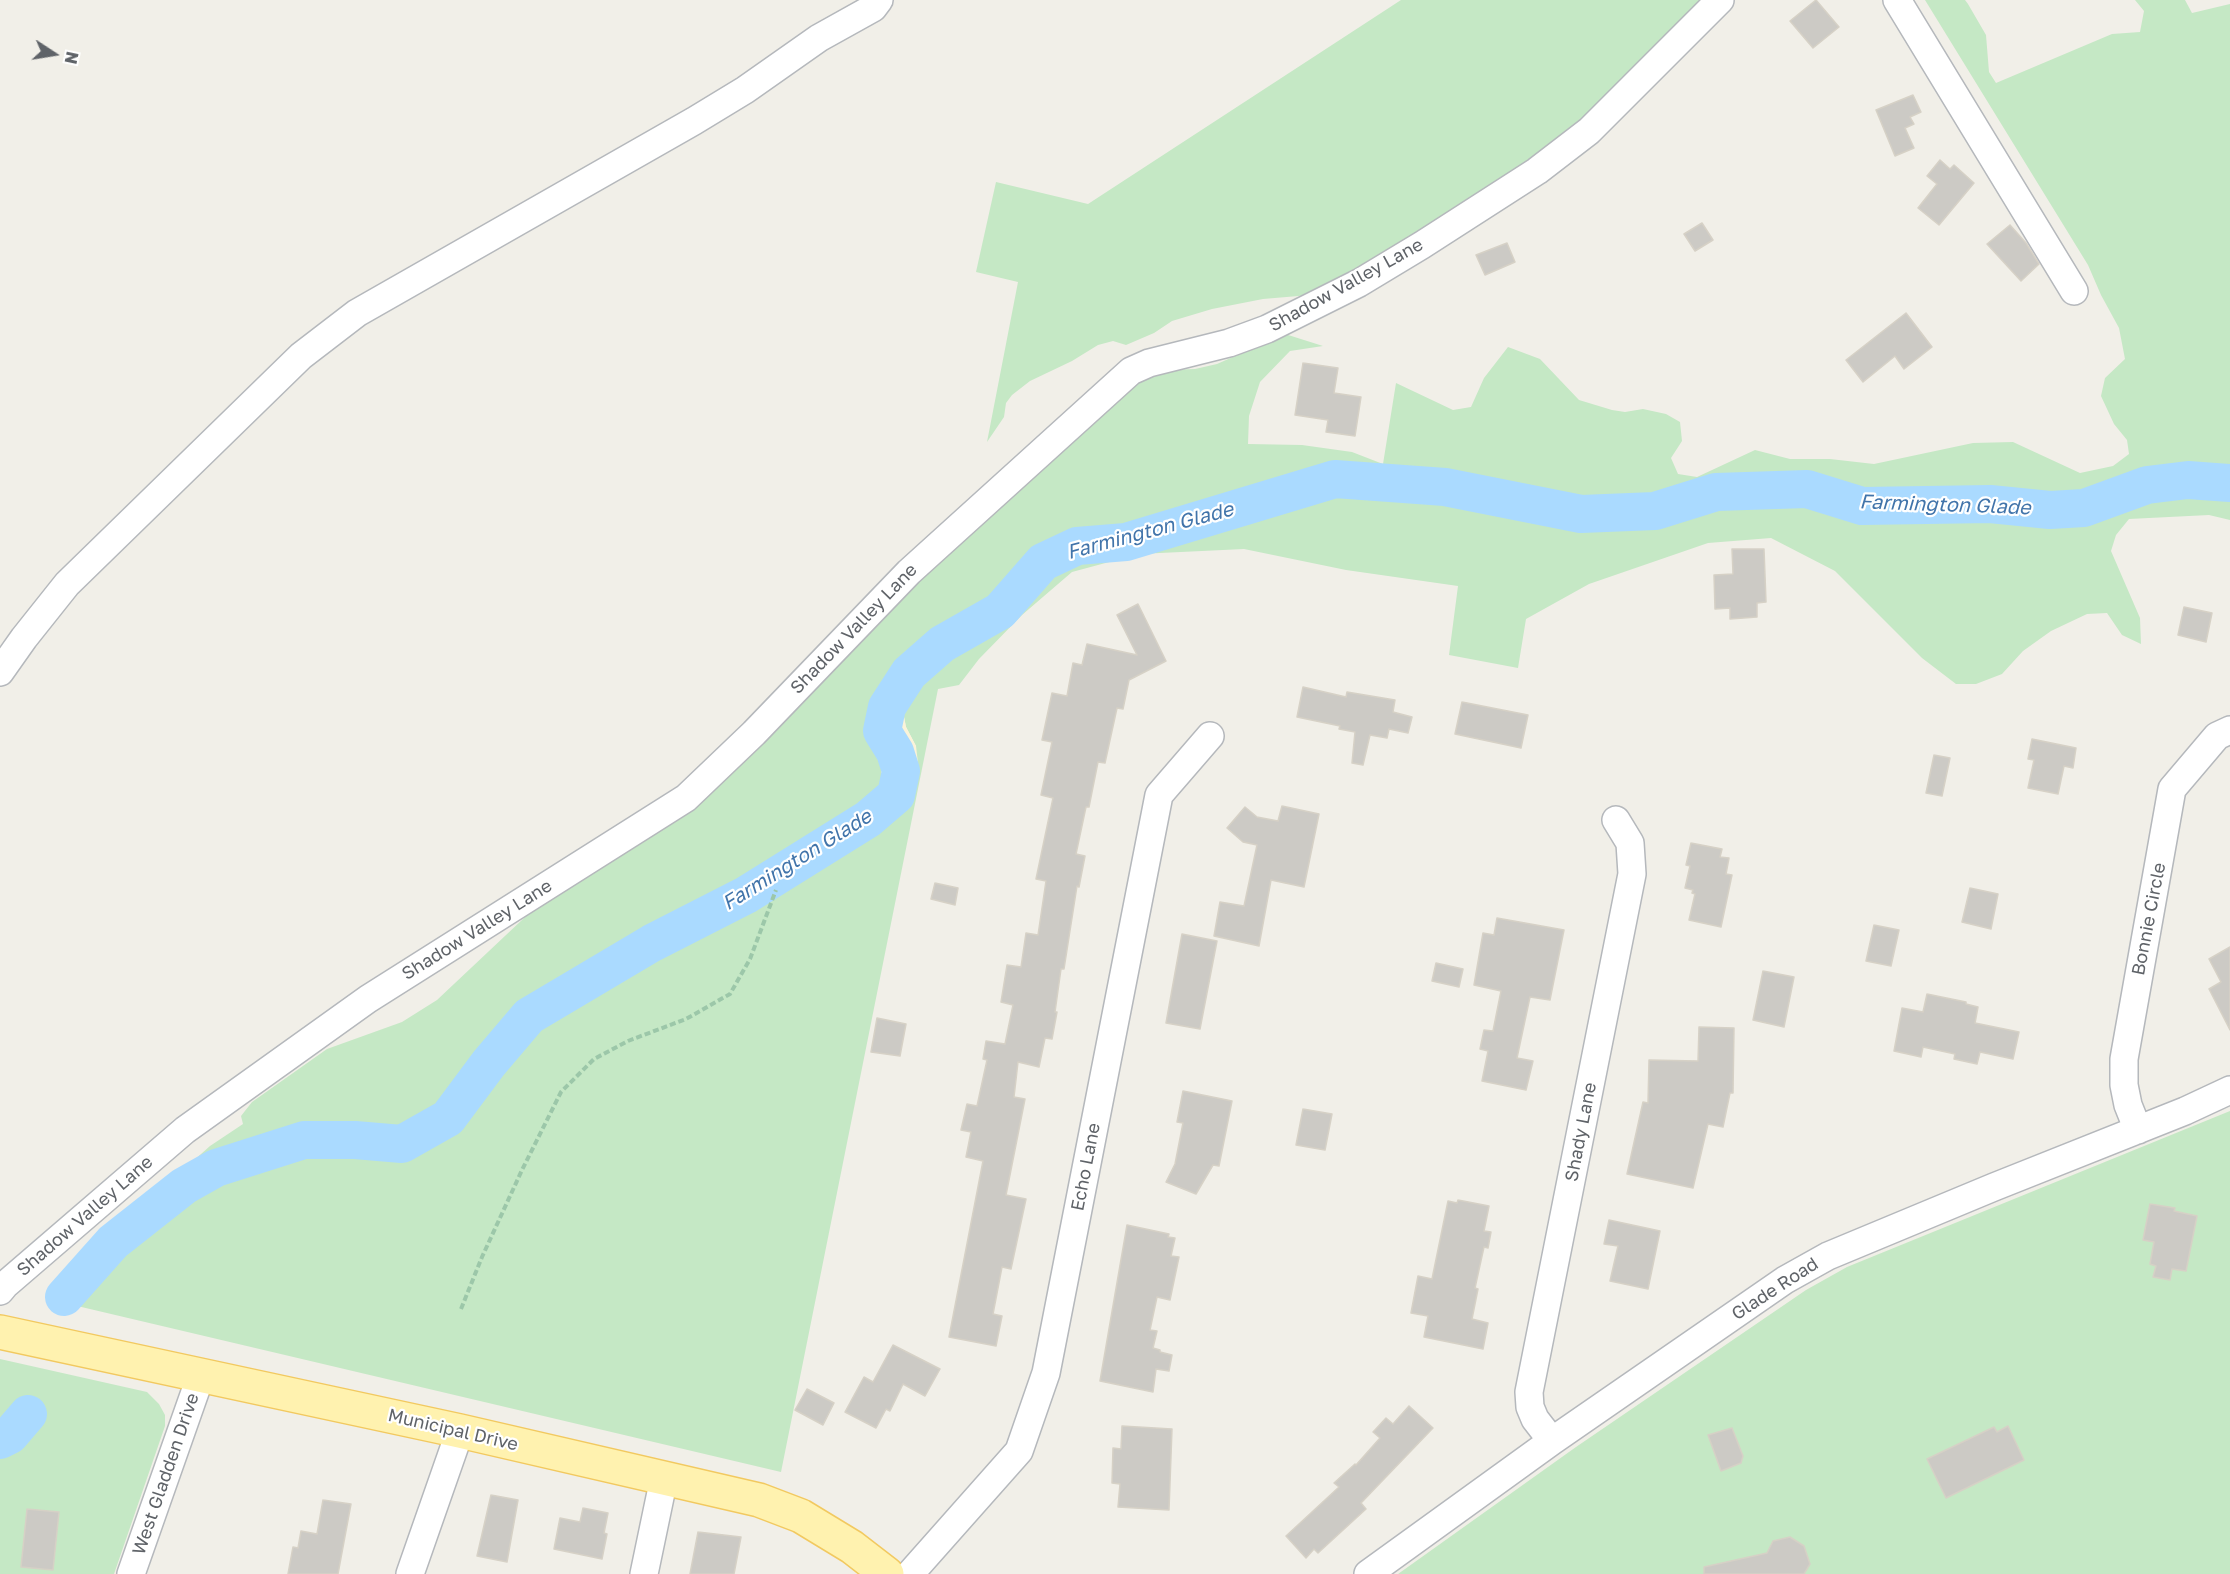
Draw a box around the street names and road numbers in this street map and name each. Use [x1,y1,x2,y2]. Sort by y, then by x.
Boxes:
street label: Shadow Valley Lane [1265,234,1427,336]
street label: Shadow Valley Lane [786,559,922,699]
street label: Bonnie Circle [2127,861,2171,977]
street label: Shadow Valley Lane [398,875,556,985]
street label: Shady Lane [1561,1081,1601,1183]
street label: Echo Lane [1067,1121,1105,1213]
street label: Shadow Valley Lane [13,1151,157,1281]
street label: Glade Road [1728,1253,1822,1325]
street label: West Gladden Drive [128,1390,204,1558]
street label: Municipal Drive [386,1405,520,1455]

